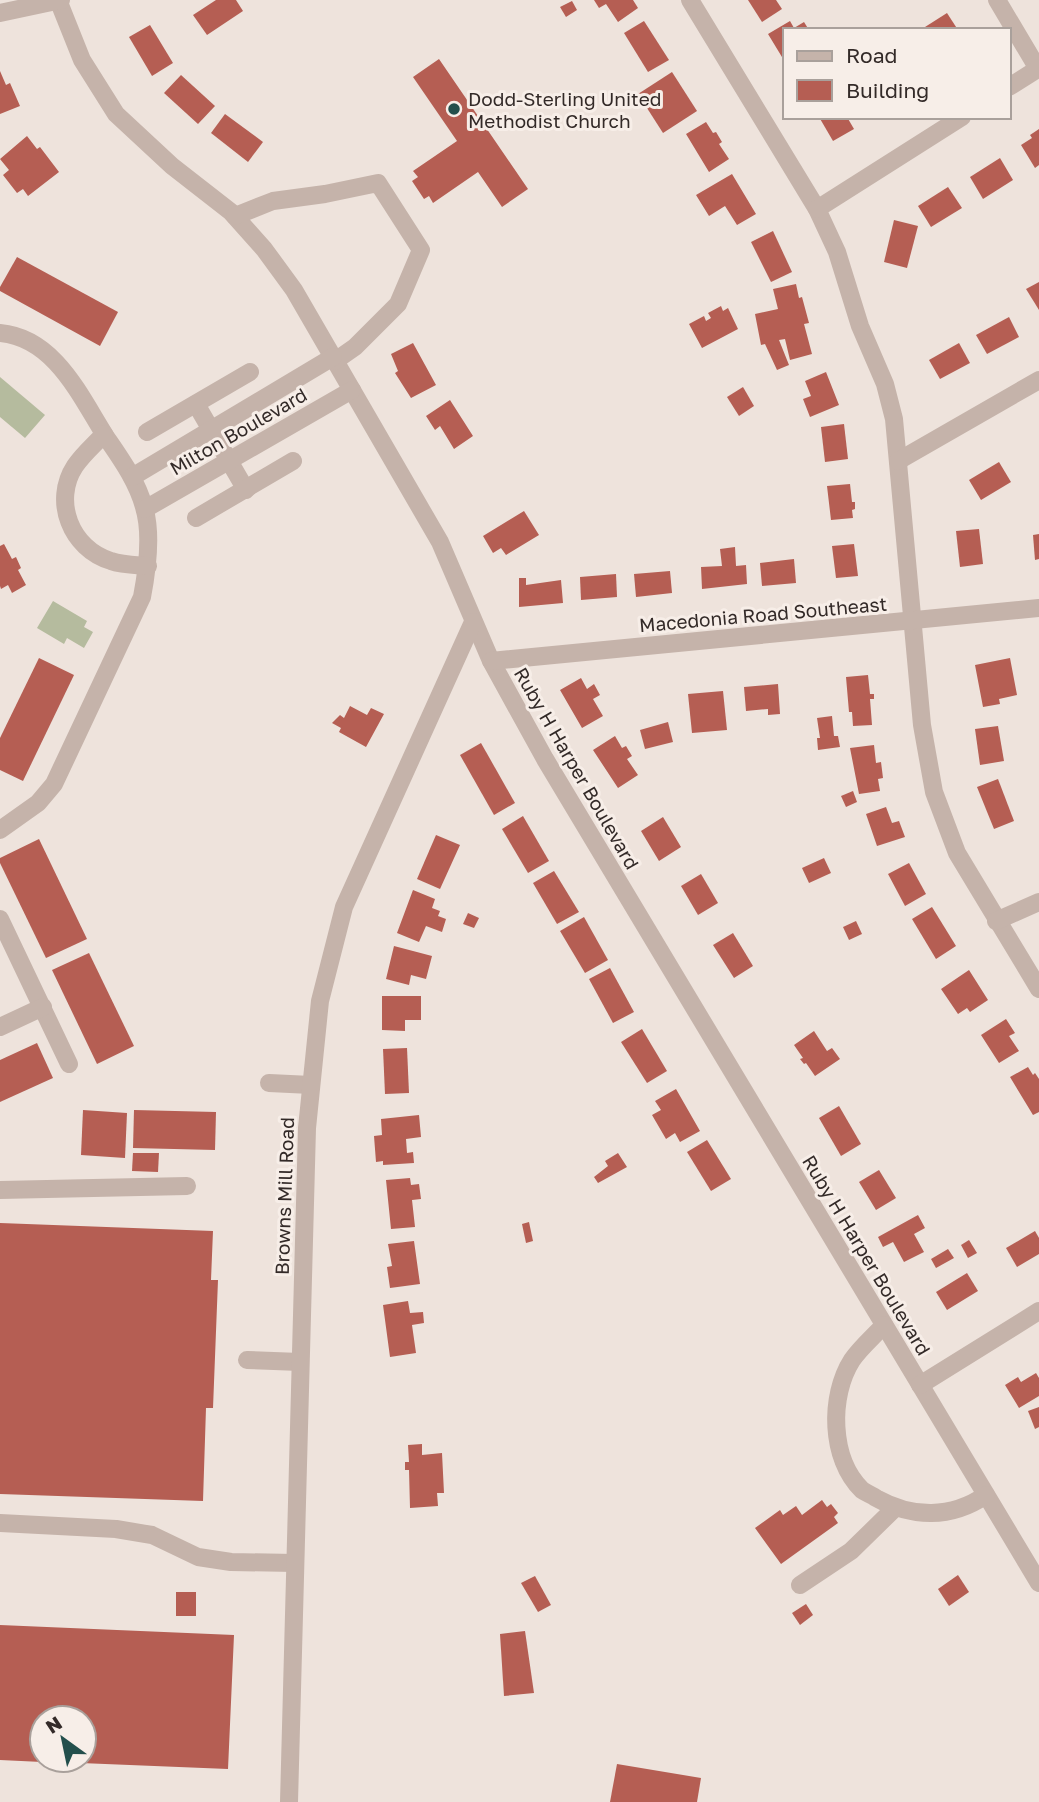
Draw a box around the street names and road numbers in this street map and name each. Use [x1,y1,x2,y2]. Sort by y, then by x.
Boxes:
street label: Milton Boulevard [165,382,311,480]
street label: Macedonia Road Southeast [638,592,888,636]
street label: Ruby H Harper Boulevard [510,663,644,873]
street label: Browns Mill Road [270,1117,298,1275]
street label: Ruby H Harper Boulevard [798,1151,936,1359]

